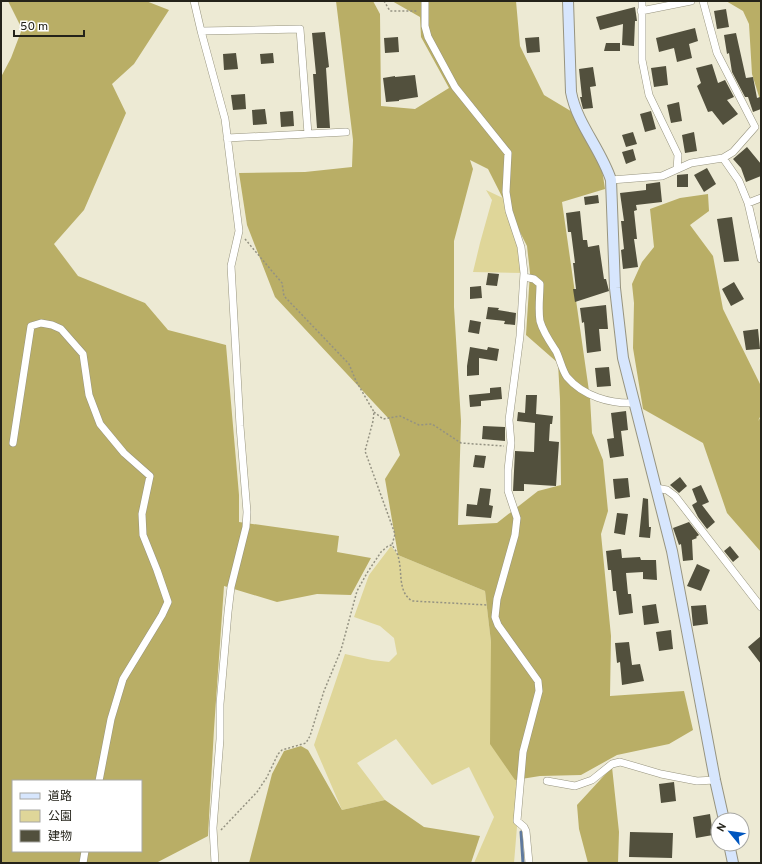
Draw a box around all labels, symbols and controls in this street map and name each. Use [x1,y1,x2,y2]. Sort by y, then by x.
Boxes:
scale bar [14,12,84,38]
text: 50 m [20,19,48,35]
legend [12,780,142,852]
text: 道路 [48,789,72,805]
text: 公園 [48,809,72,825]
north arrow [710,812,750,852]
text: N [714,821,730,834]
text: 建物 [48,829,72,845]

